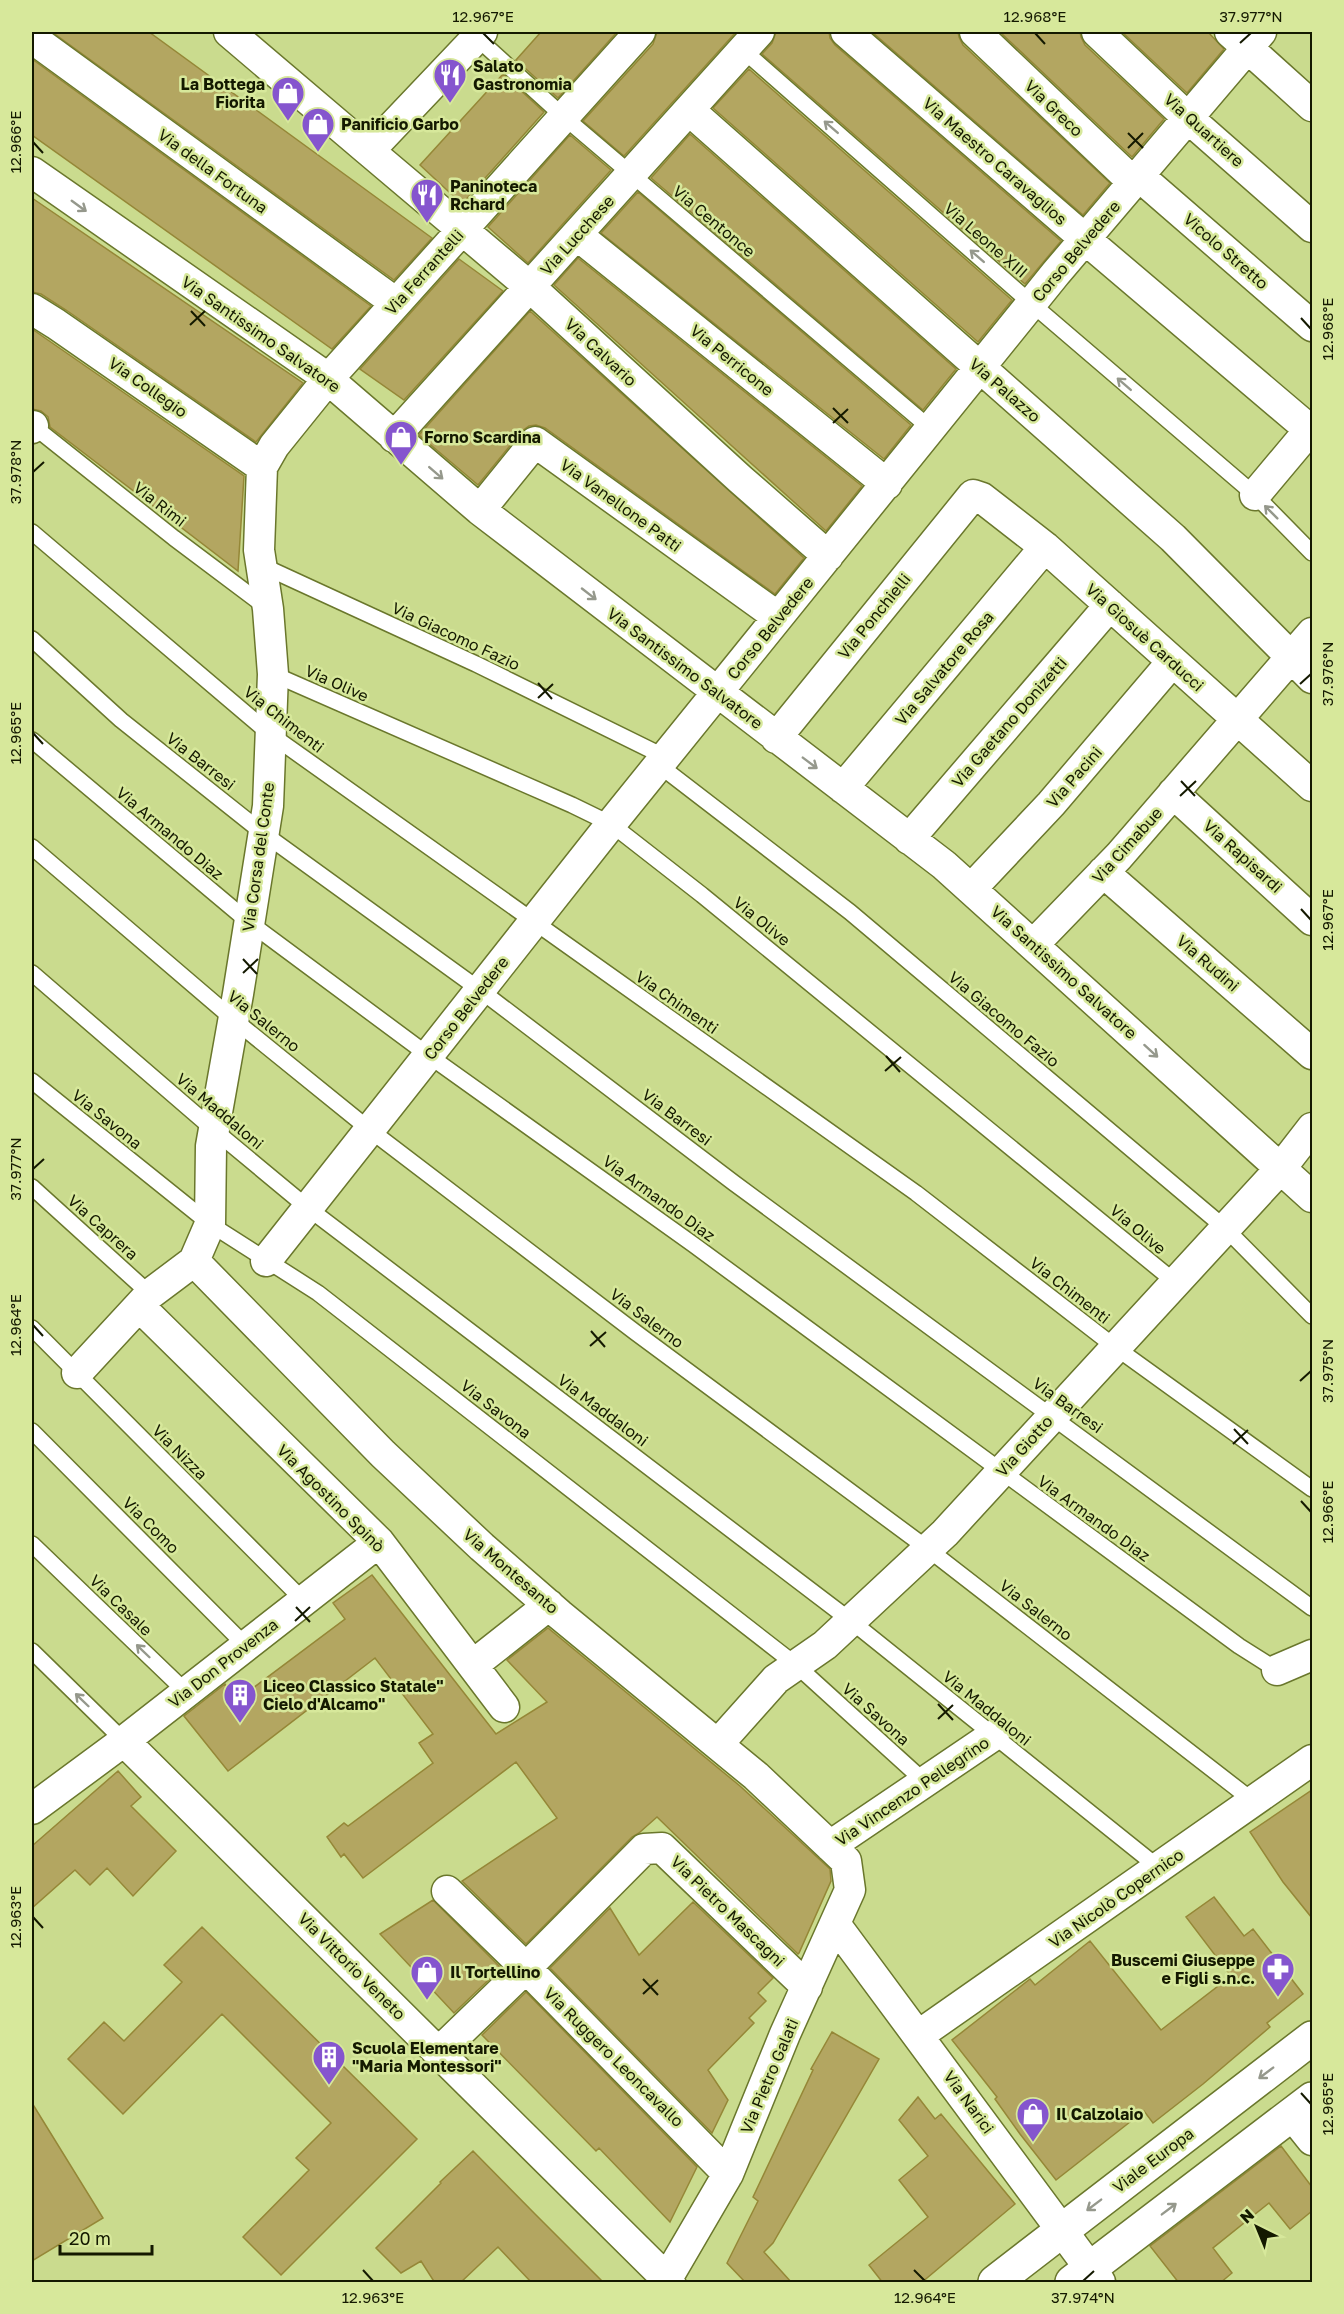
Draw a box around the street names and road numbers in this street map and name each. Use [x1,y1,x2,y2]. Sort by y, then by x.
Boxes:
street label: Via Greco [1021,75,1087,141]
street label: Via Quartiere [1160,89,1248,171]
street label: Via Maestro Caravaglios [919,93,1071,229]
street label: Via della Fortuna [154,124,272,218]
street label: Via Centonce [669,181,759,261]
street label: Via Lucchese [536,191,618,279]
street label: Corso Belvedere [1028,196,1124,306]
street label: Via Leone XIII [940,198,1032,282]
street label: Vicolo Stretto [1180,209,1272,293]
street label: Via Ferrantelli [380,225,468,319]
street label: Via Santissimo Salvatore [178,271,344,397]
street label: Via Calvario [561,314,641,390]
street label: Via Perricone [686,320,778,400]
street label: Via Collegio [105,353,191,421]
street label: Via Palazzo [965,354,1045,426]
street label: Via Vanellone Patti [557,454,685,556]
street label: Via Rimi [130,477,190,531]
street label: Via Ponchielli [833,569,915,663]
street label: Corso Belvedere [723,573,817,683]
street label: Via Giosuè Carducci [1082,579,1208,695]
street label: Via Giacomo Fazio [389,598,523,674]
street label: Via Santissimo Salvatore [603,603,767,733]
street label: Via Salvatore Rosa [890,607,998,729]
street label: Via Gaetano Donizetti [947,653,1071,791]
street label: Via Olive [302,660,372,706]
street label: Via Chimenti [240,681,328,757]
street label: Via Barresi [162,728,240,794]
street label: Via Pacini [1042,742,1106,812]
street label: Via Corsa del Conte [238,781,278,933]
street label: Via Armando Diaz [112,782,228,884]
street label: Via Cimabue [1088,803,1166,887]
street label: Via Rapisardi [1199,815,1287,897]
street label: Via Olive [730,892,794,950]
street label: Via Santissimo Salvatore [987,901,1141,1043]
street label: Via Rudini [1173,930,1243,996]
street label: Corso Belvedere [419,952,513,1064]
street label: Via Chimenti [632,966,722,1038]
street label: Via Giacomo Fazio [944,967,1064,1071]
street label: Via Salerno [224,986,304,1056]
street label: Via Maddaloni [172,1069,268,1153]
street label: Via Barresi [638,1084,716,1150]
street label: Via Savona [68,1085,146,1153]
street label: Via Armando Diaz [599,1150,719,1246]
street label: Via Caprera [64,1190,142,1264]
street label: Via Olive [1106,1200,1170,1258]
street label: Via Chimenti [1026,1252,1114,1328]
street label: Via Salerno [606,1284,688,1352]
street label: Via Maddaloni [554,1369,652,1451]
street label: Via Barresi [1029,1373,1107,1437]
street label: Via Savona [457,1375,535,1443]
street label: Via Giotto [991,1411,1057,1481]
street label: Via Nizza [148,1420,212,1484]
street label: Via Agostino Spinò [273,1440,389,1556]
street label: Via Armando Diaz [1034,1470,1154,1566]
street label: Via Como [118,1492,184,1558]
street label: Via Montesanto [459,1524,563,1618]
street label: Via Casale [85,1570,157,1640]
street label: Via Salerno [995,1575,1077,1645]
street label: Via Don Provenza [164,1614,282,1712]
street label: Via Maddaloni [939,1666,1035,1750]
street label: Via Savona [838,1678,914,1750]
street label: Via Vincenzo Pellegrino [831,1732,993,1850]
street label: Via Nicolò Copernico [1045,1844,1187,1952]
street label: Via Pietro Mascagni [667,1851,789,1971]
street label: Via Vittorio Veneto [294,1908,410,2024]
street label: Via Ruggero Leoncavallo [540,1983,688,2131]
street label: Via Pietro Galati [736,2015,802,2137]
street label: Via Narici [940,2067,998,2137]
street label: Viale Europa [1109,2123,1197,2197]

